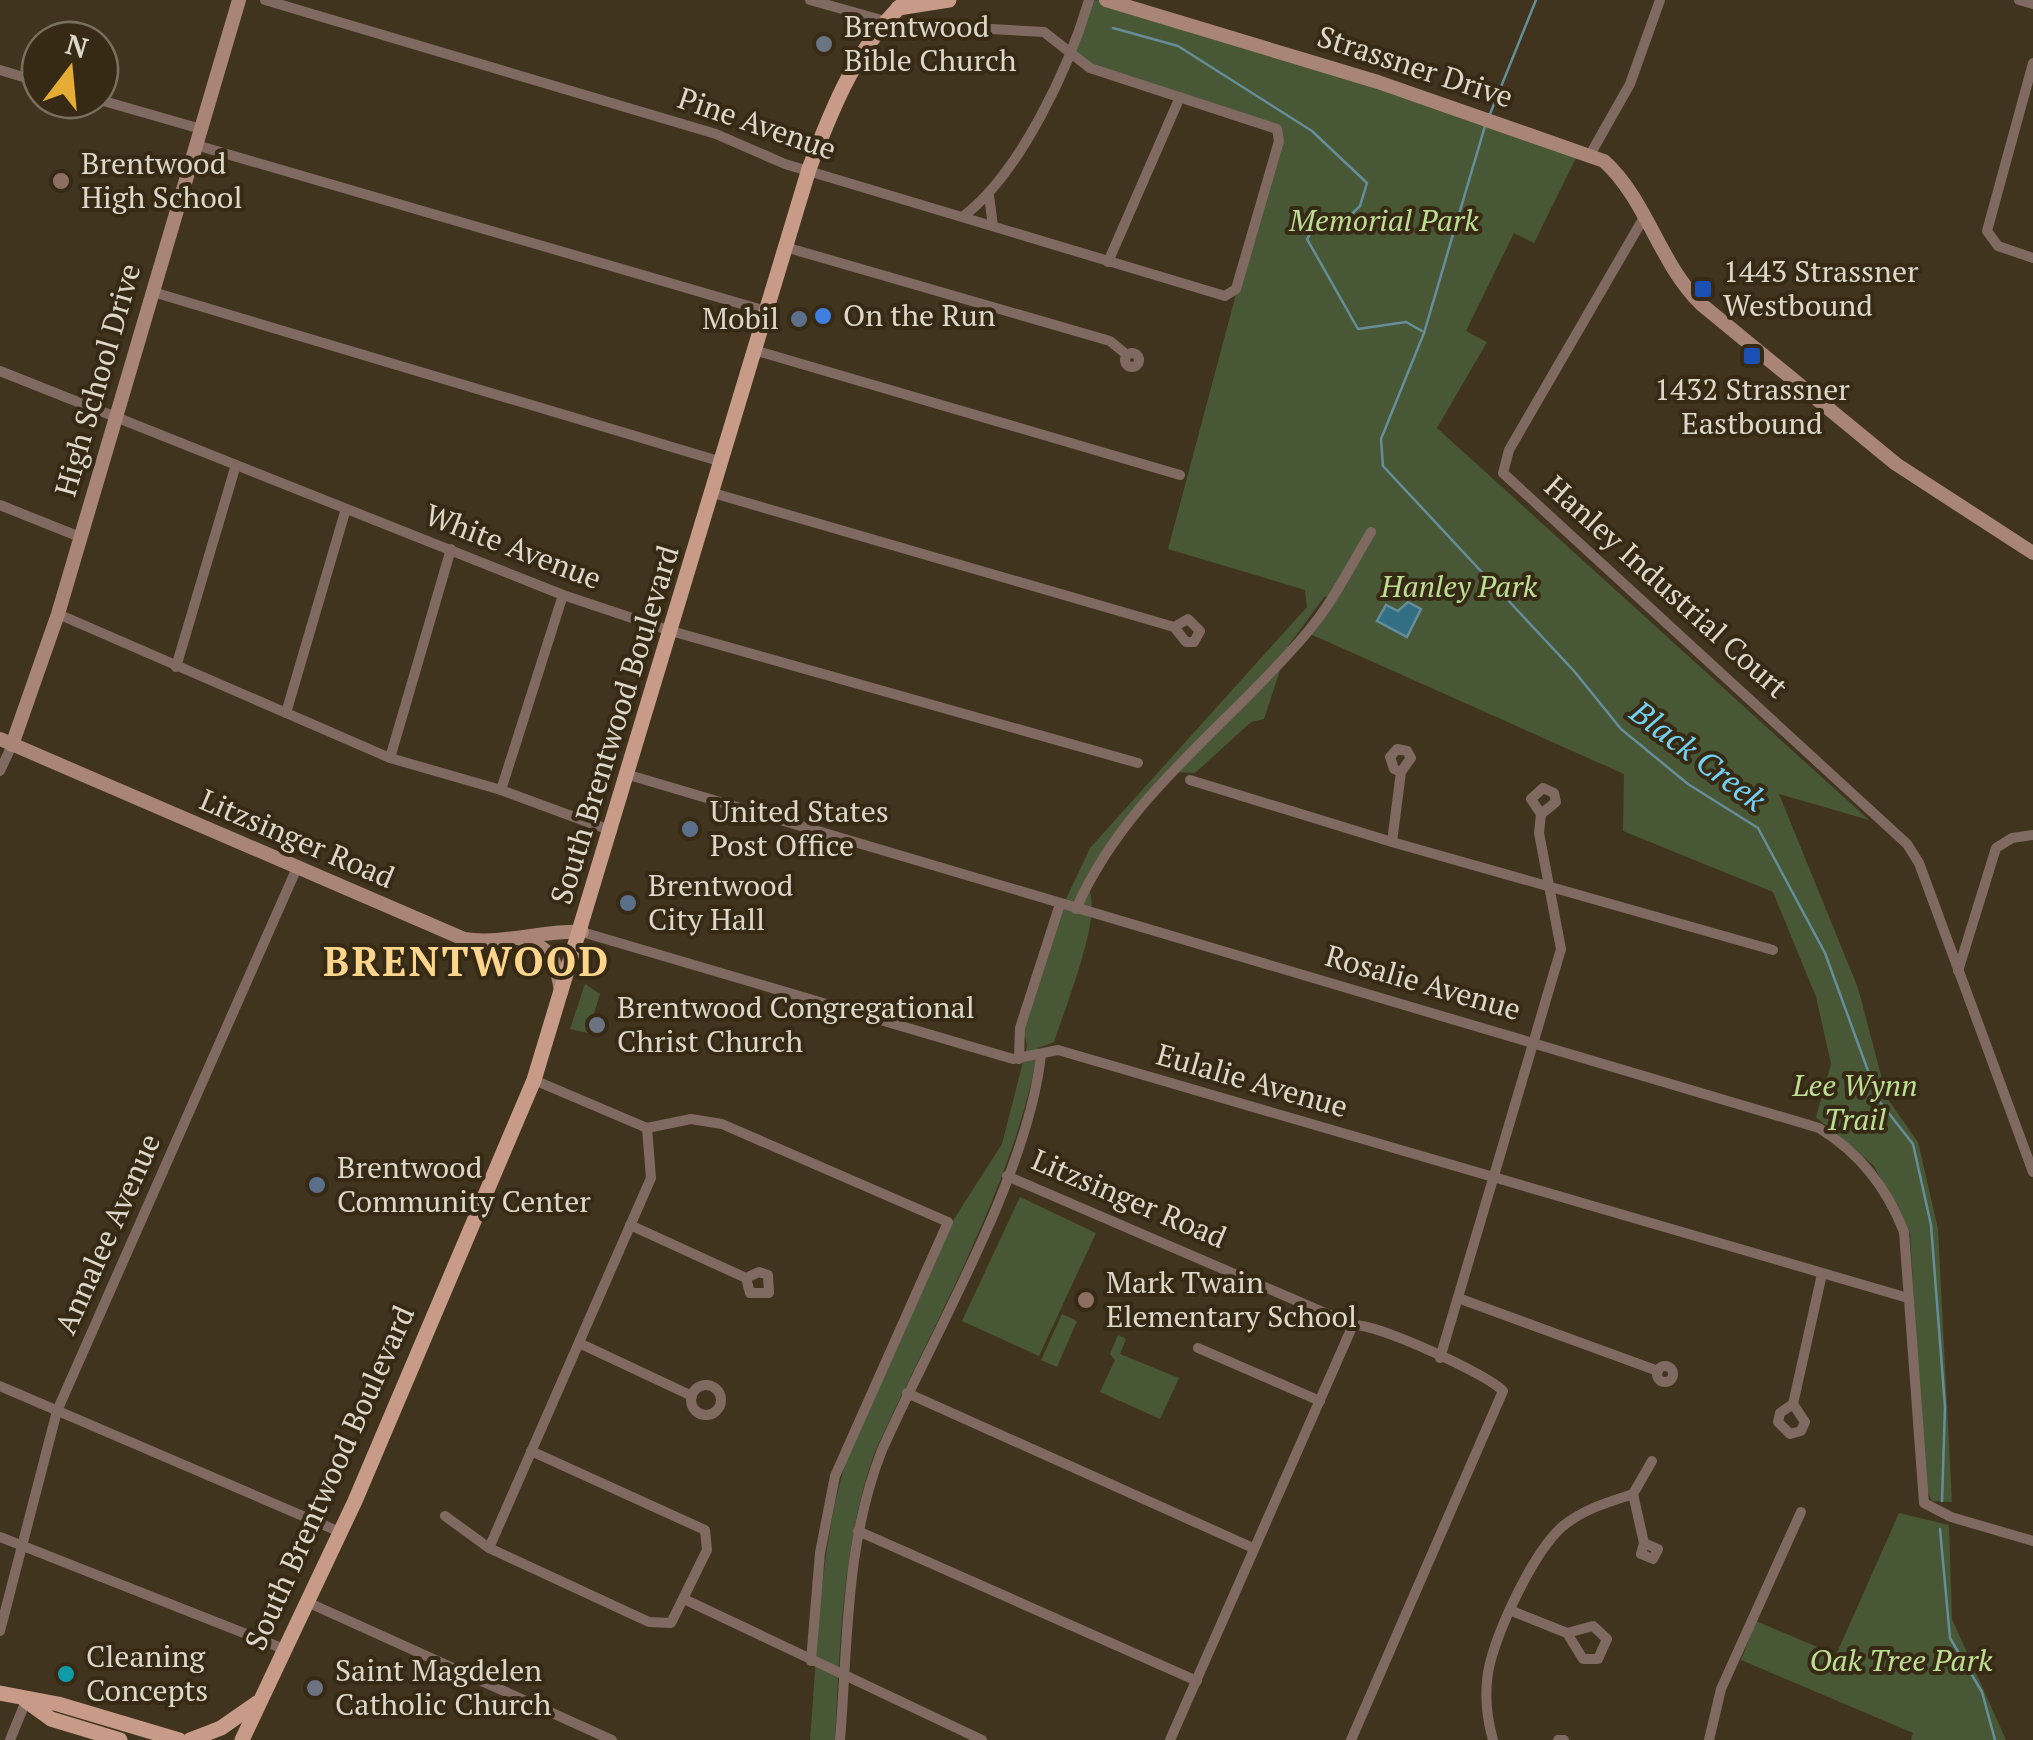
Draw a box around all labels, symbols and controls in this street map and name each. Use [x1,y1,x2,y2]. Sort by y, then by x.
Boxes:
place label: Brentwood Bible Church [844,6,1017,80]
street label: Strassner Drive [1313,16,1518,116]
north arrow [20,20,120,120]
text: N [62,25,92,66]
marker: Brentwood Bible Church [813,33,835,55]
street label: Pine Avenue [673,77,842,169]
place label: Brentwood High School [81,143,242,217]
marker: Brentwood High School [50,170,72,192]
park label: Memorial Park [1288,200,1479,240]
place label: 1443 Strassner Westbound [1723,251,1919,325]
street label: High School Drive [45,259,149,501]
marker: 1443 Strassner Westbound [1692,278,1714,300]
place label: On the Run [843,295,996,335]
place label: Mobil [702,298,779,338]
marker: On the Run [812,305,834,327]
marker: Mobil [788,308,810,330]
marker: 1432 Strassner Eastbound [1741,345,1763,367]
place label: 1432 Strassner Eastbound [1654,369,1850,443]
street label: Hanley Industrial Court [1537,466,1797,706]
street label: White Avenue [419,494,607,598]
street label: South Brentwood Boulevard [540,541,688,909]
park label: Hanley Park [1380,566,1538,606]
water label: Black Creek [1622,690,1775,820]
street label: Litzsinger Road [194,779,401,897]
place label: United States Post Office [710,791,889,865]
marker: United States Post Office [679,818,701,840]
place label: Brentwood City Hall [648,865,793,939]
marker: Brentwood City Hall [617,892,639,914]
district label: BRENTWOOD [323,934,611,987]
street label: Rosalie Avenue [1321,935,1526,1029]
place label: Brentwood Congregational Christ Church [617,987,975,1061]
marker: Brentwood Congregational Christ Church [586,1014,608,1036]
street label: Eulalie Avenue [1152,1034,1352,1126]
park label: Lee Wynn Trail [1791,1065,1918,1139]
street label: Annalee Avenue [45,1127,169,1340]
street label: Litzsinger Road [1026,1139,1233,1257]
place label: Brentwood Community Center [337,1147,591,1221]
marker: Brentwood Community Center [306,1174,328,1196]
place label: Mark Twain Elementary School [1106,1262,1357,1336]
marker: Mark Twain Elementary School [1075,1289,1097,1311]
street label: South Brentwood Boulevard [235,1299,423,1656]
place label: Cleaning Concepts [86,1636,208,1710]
park label: Oak Tree Park [1810,1640,1993,1680]
place label: Saint Magdelen Catholic Church [335,1650,552,1724]
marker: Cleaning Concepts [55,1663,77,1685]
marker: Saint Magdelen Catholic Church [304,1677,326,1699]

